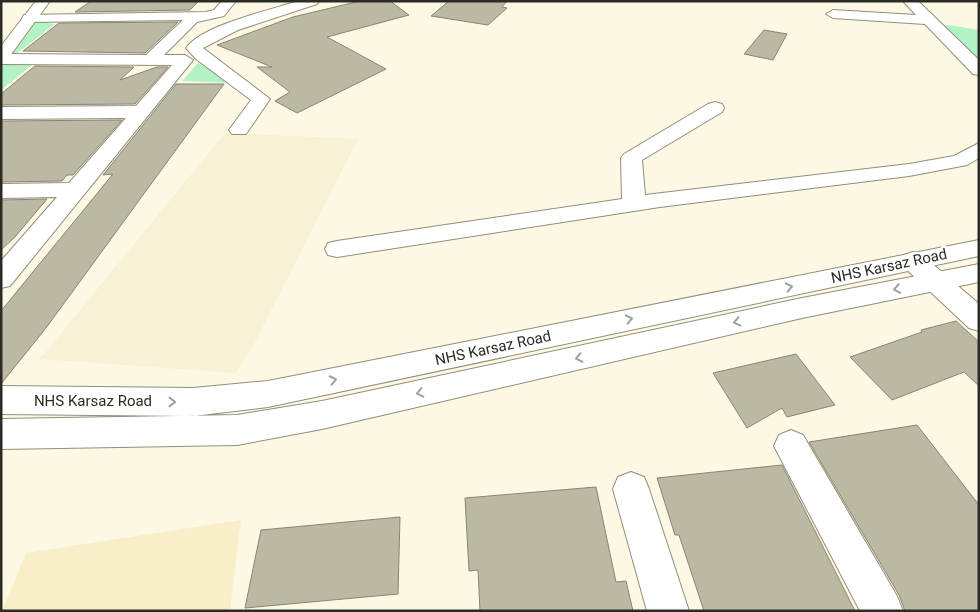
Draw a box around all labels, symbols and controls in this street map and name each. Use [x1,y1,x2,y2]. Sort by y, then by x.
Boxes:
street label: NHS Karsaz Road [829,245,949,287]
one-way arrow [784,282,793,292]
one-way arrow [892,283,901,294]
one-way arrow [625,315,634,325]
one-way arrow [733,316,742,327]
street label: NHS Karsaz Road [433,327,553,369]
one-way arrow [574,352,583,362]
one-way arrow [329,376,338,386]
one-way arrow [416,387,425,398]
street label: NHS Karsaz Road [34,392,152,410]
one-way arrow [169,396,177,407]

